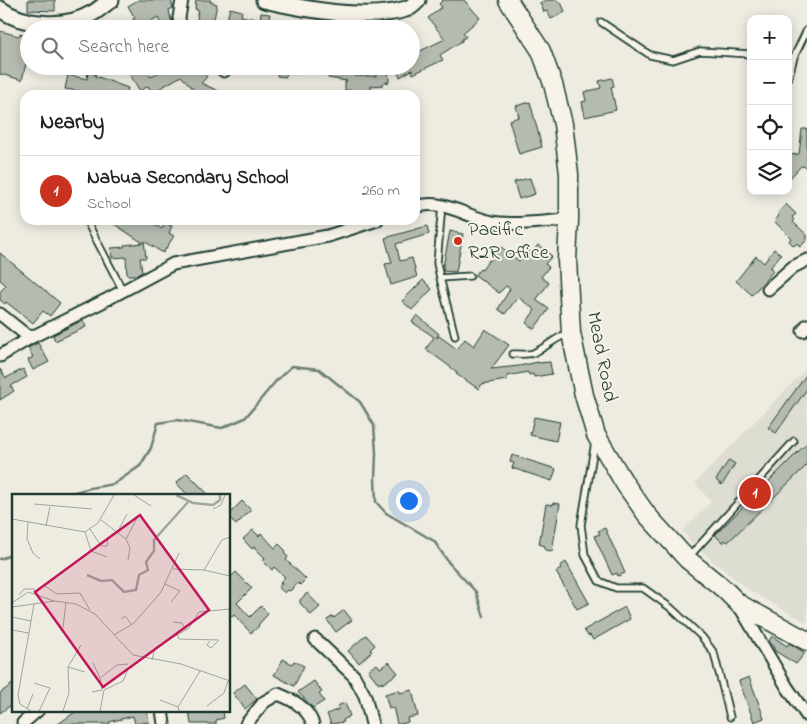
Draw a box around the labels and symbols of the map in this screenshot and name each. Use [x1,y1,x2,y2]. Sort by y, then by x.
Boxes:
place label: Pacific R2R office [468,216,549,268]
marker: Pacific R2R office [452,235,464,247]
street label: Mead Road [578,309,624,405]
pin: 1 [739,474,771,512]
your location [396,488,422,514]
inset map [12,494,230,712]

